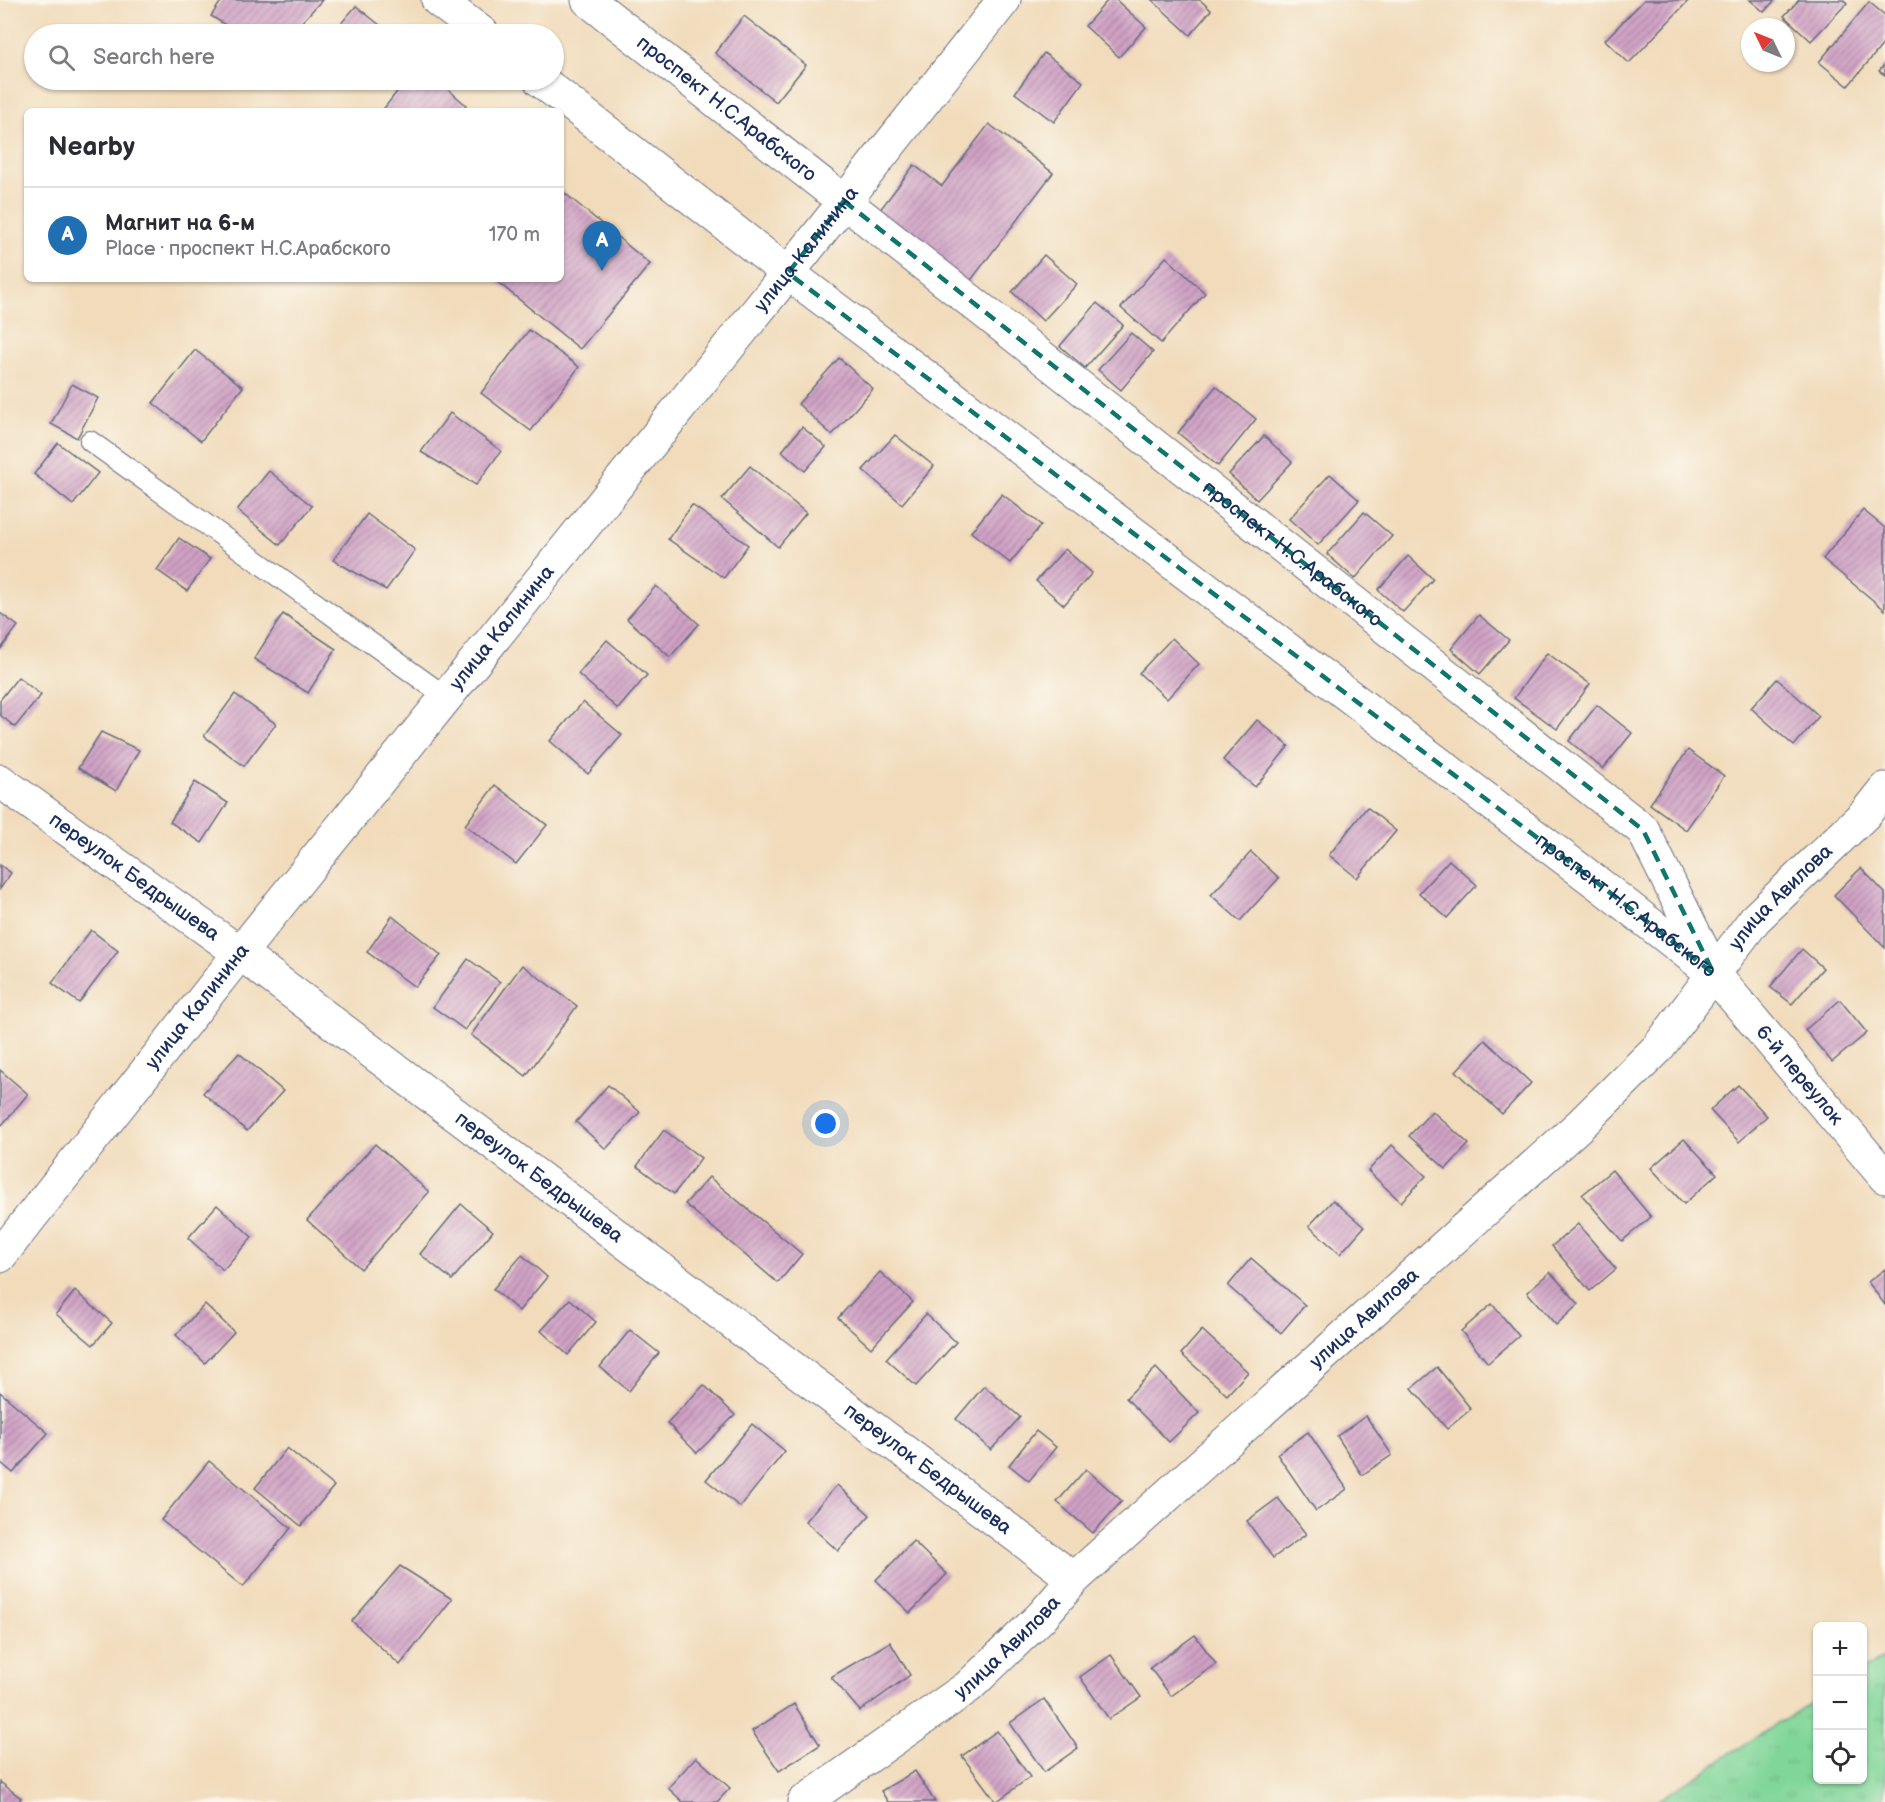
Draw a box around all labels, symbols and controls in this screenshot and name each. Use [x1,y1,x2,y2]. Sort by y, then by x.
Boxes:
north arrow [1741,18,1795,72]
search box [24,24,564,90]
street label: проспект Н.С.Арабского [632,31,821,187]
icon: search [45,41,78,74]
text: Search here [93,44,215,71]
text: Nearby [48,132,135,163]
street label: улица Калинина [749,182,864,317]
text: Магнит на 6-м [105,210,255,237]
pin: A [582,222,622,271]
text: A [61,223,74,247]
text: 170 m [489,223,540,247]
text: Place · проспект Н.С.Арабского [105,237,391,261]
street label: проспект Н.С.Арабского [1198,476,1387,632]
street label: улица Калинина [444,560,560,695]
street label: переулок Бедрышева [44,808,224,946]
street label: проспект Н.С.Арабского [1530,828,1721,983]
street label: улица Авилова [1724,839,1838,955]
street label: улица Калинина [140,939,255,1074]
street label: 6-й переулок [1750,1020,1848,1130]
street label: переулок Бедрышева [450,1107,628,1248]
your location [811,1109,840,1138]
street label: улица Авилова [1305,1263,1424,1374]
street label: переулок Бедрышева [839,1398,1016,1540]
street label: улица Авилова [950,1591,1066,1705]
map controls [1813,1622,1867,1784]
button: + [1813,1622,1867,1676]
button: − [1813,1676,1867,1730]
button: locate [1813,1730,1867,1784]

